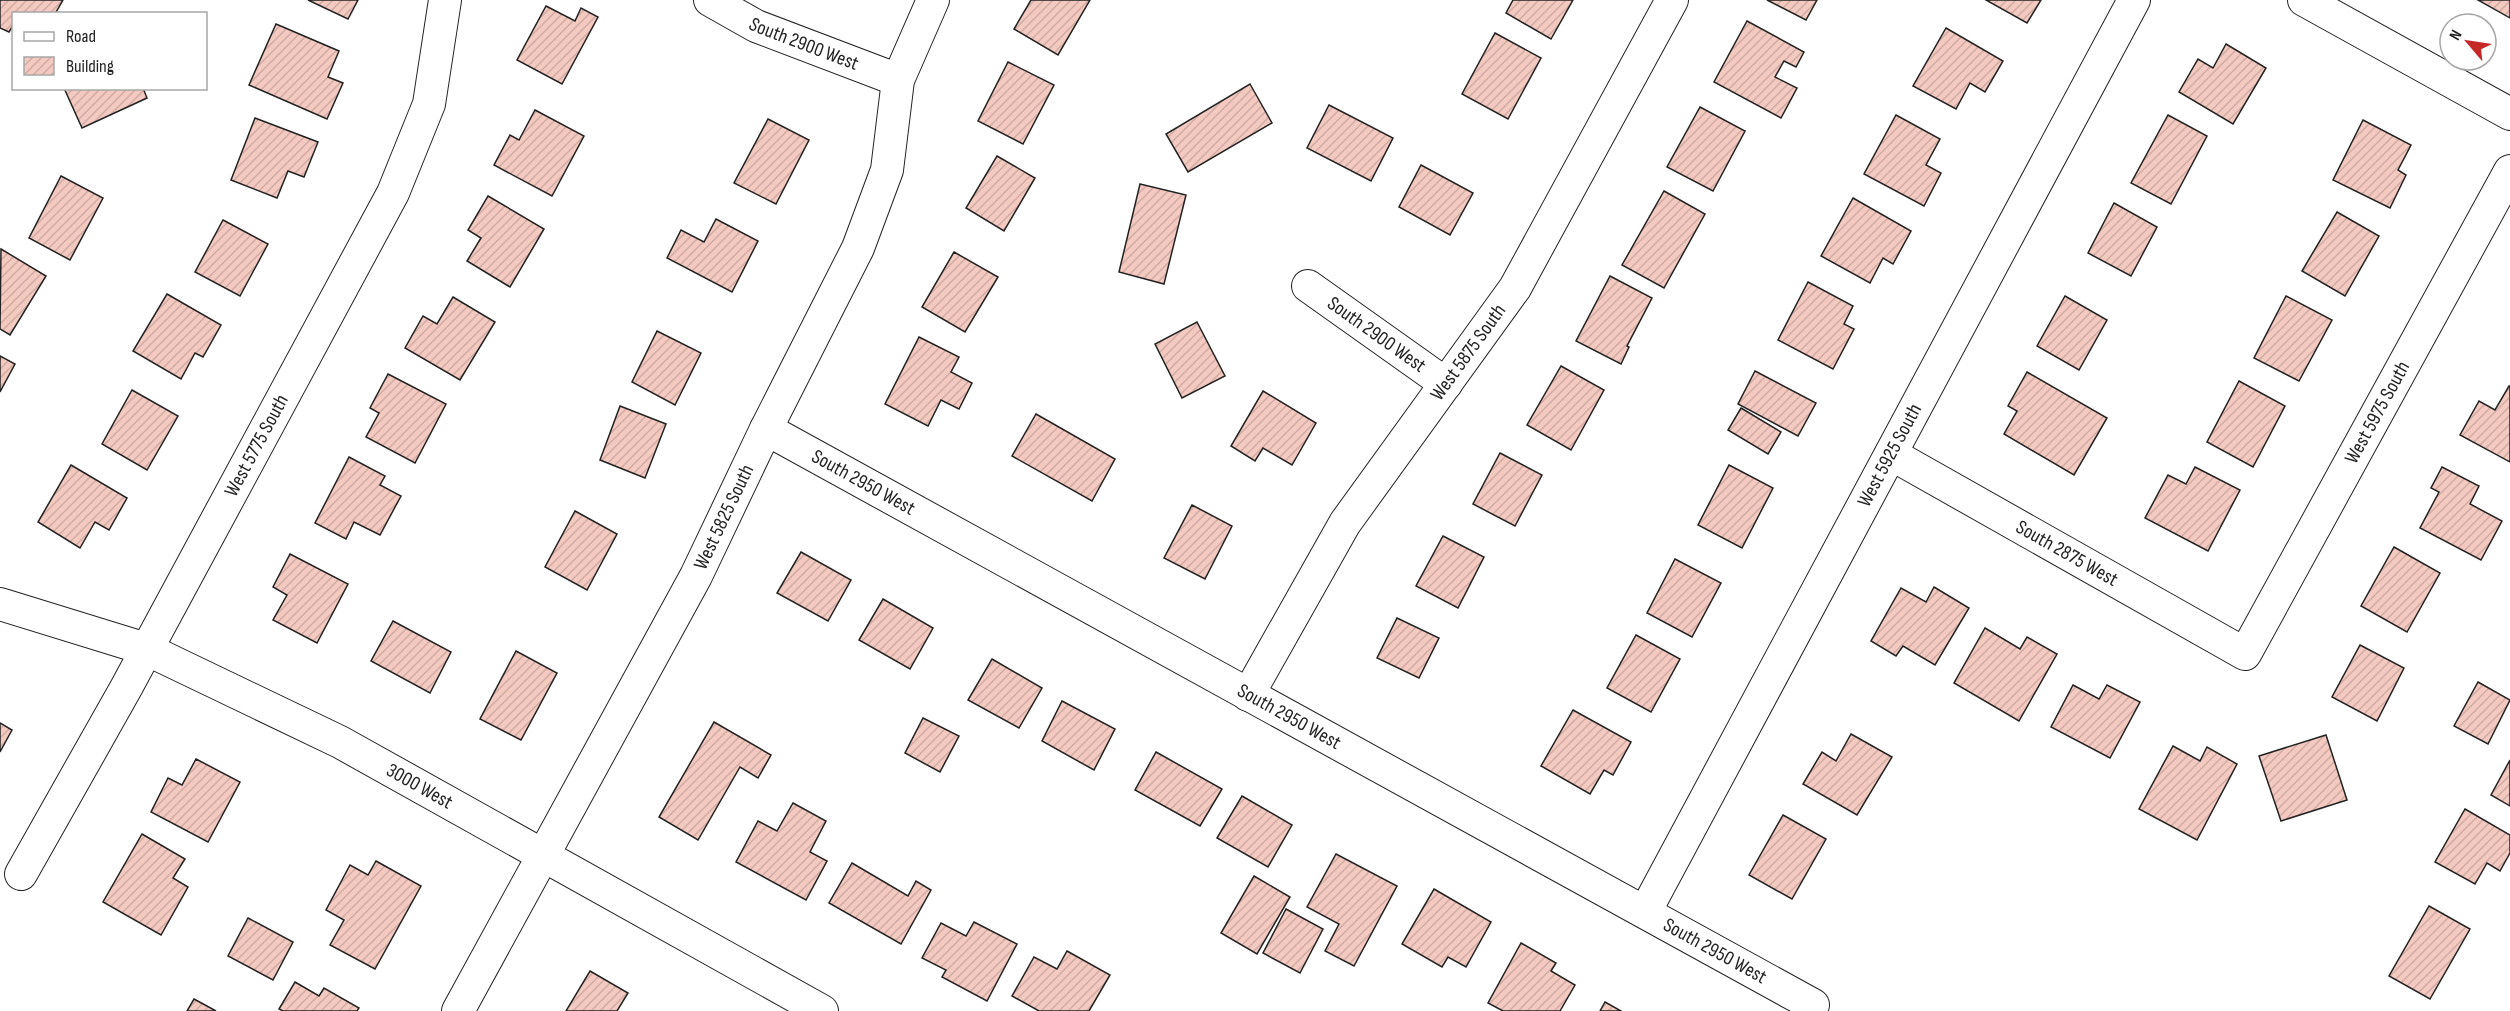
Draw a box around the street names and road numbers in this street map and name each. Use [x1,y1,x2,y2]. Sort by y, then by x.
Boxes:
street label: South 2900 West [744,12,862,76]
street label: South 2900 West [1323,291,1430,378]
street label: West 5875 South [1426,300,1511,405]
street label: West 5975 South [2340,357,2415,468]
street label: West 5775 South [220,390,294,501]
street label: West 5925 South [1852,400,1927,511]
street label: South 2950 West [807,444,919,521]
street label: West 5825 South [689,461,759,574]
street label: South 2875 West [2012,515,2122,592]
street label: South 2950 West [1233,679,1345,755]
street label: 3000 West [382,758,457,815]
street label: South 2950 West [1659,913,1771,989]

